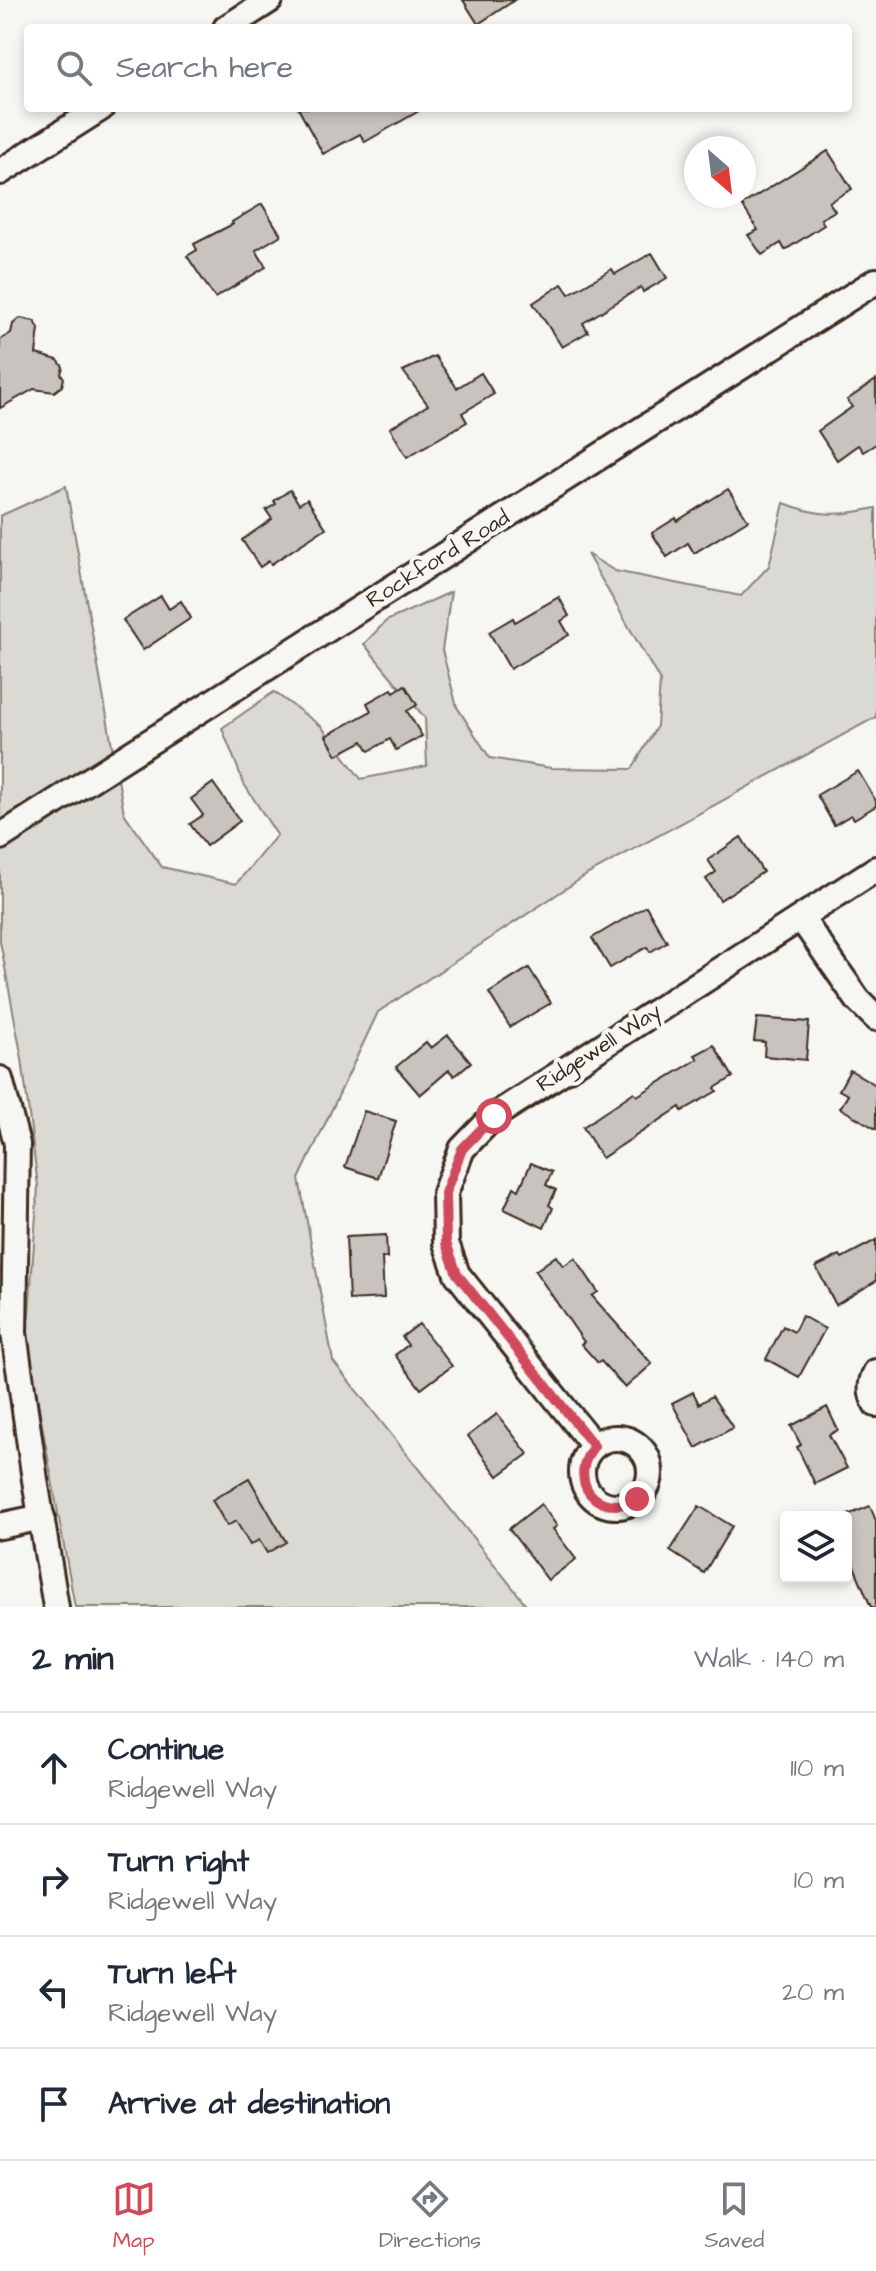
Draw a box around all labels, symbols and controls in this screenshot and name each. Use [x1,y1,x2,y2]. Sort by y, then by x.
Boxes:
search box [24,24,852,112]
icon: search [52,46,96,90]
text: Search here [116,47,293,89]
north arrow [684,136,756,208]
street label: Rockford Road [360,502,516,616]
street label: Ridgewell Way [531,996,668,1101]
route start [476,1098,512,1134]
route end [619,1481,655,1517]
map controls [780,1511,852,1583]
button: layers [780,1511,852,1583]
text: 2 min [32,1635,114,1683]
text: Walk · 140 m [694,1641,844,1677]
text: Continue [108,1729,224,1771]
icon: ahead [32,1746,76,1790]
text: 110 m [790,1750,844,1786]
text: Ridgewell Way [108,1771,277,1807]
text: Turn right [108,1841,249,1883]
icon: right [32,1858,76,1902]
text: 10 m [794,1862,844,1898]
text: Ridgewell Way [108,1883,277,1919]
text: Turn left [108,1953,236,1995]
icon: left [32,1970,76,2014]
text: 20 m [782,1974,844,2010]
text: Ridgewell Way [108,1995,277,2031]
icon: arrive [32,2082,76,2126]
text: Arrive at destination [108,2083,390,2125]
tab: Map [112,2177,156,2256]
tab: Directions [379,2177,481,2256]
tab: Saved [704,2177,764,2256]

